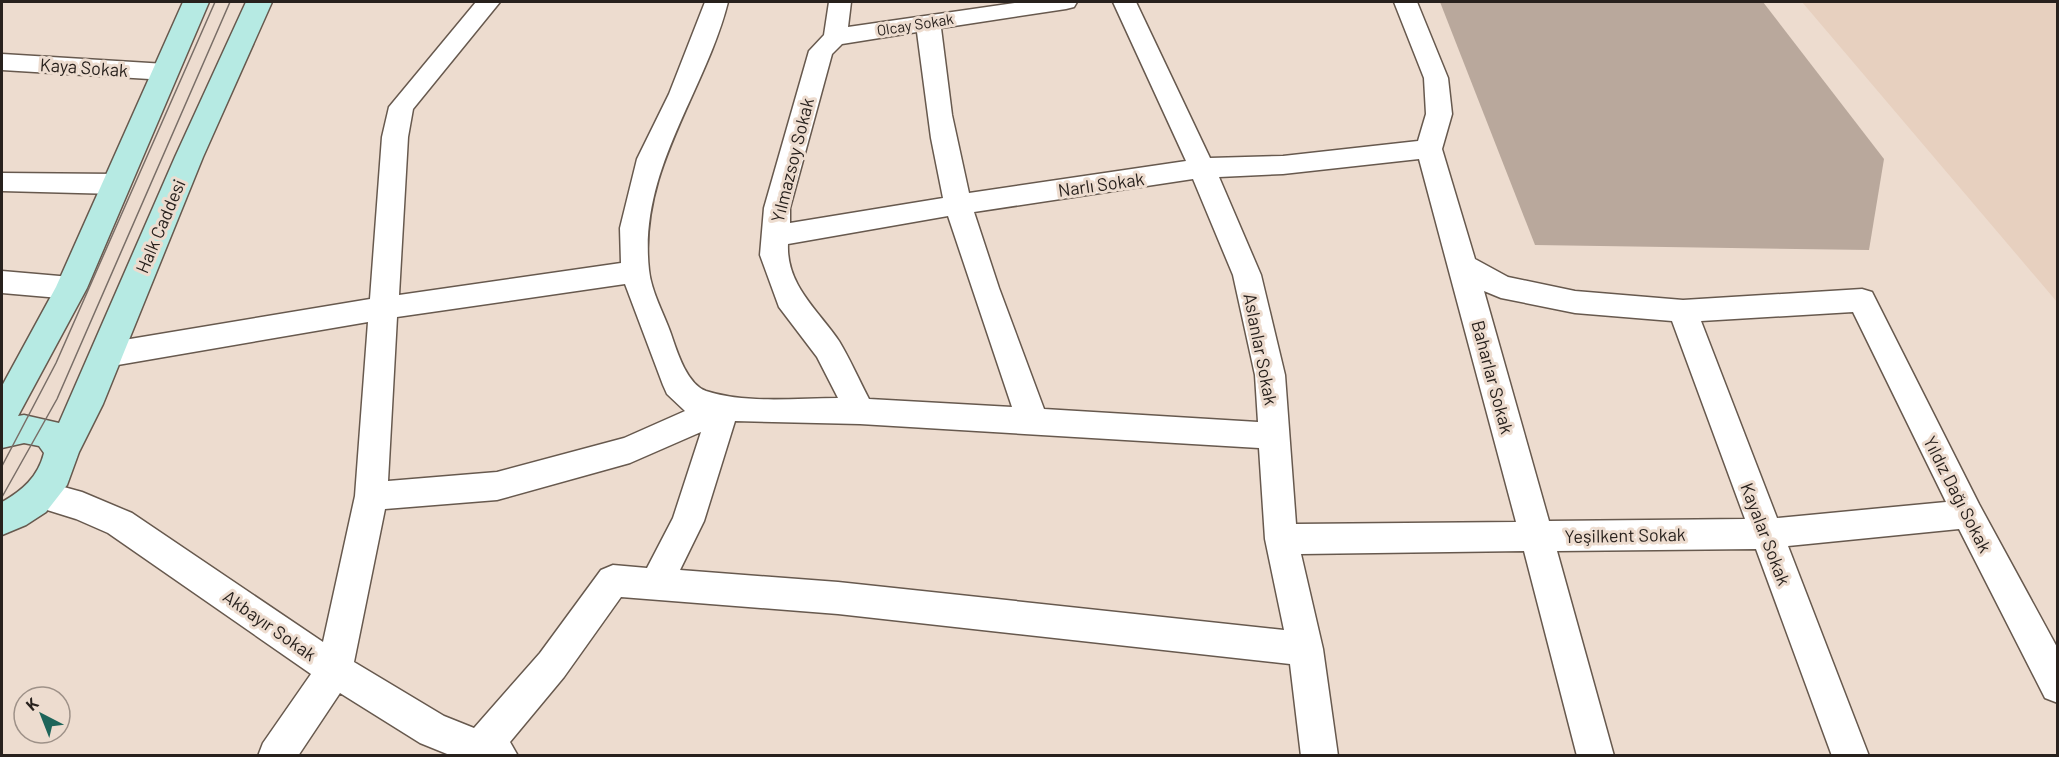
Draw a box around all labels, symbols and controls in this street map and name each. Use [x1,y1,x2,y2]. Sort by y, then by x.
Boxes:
street label: Olcay Sokak [875,9,955,39]
street label: Kaya Sokak [39,53,129,81]
street label: Yılmazsoy Sokak [766,95,818,225]
street label: Narlı Sokak [1056,167,1146,201]
street label: Halk Caddesi [130,176,190,276]
street label: Aslanlar Sokak [1239,291,1283,407]
street label: Baharlar Sokak [1467,318,1519,436]
street label: Yıldız Dağı Sokak [1919,432,1997,556]
street label: Kayalar Sokak [1736,480,1796,588]
street label: Yeşilkent Sokak [1564,523,1686,547]
street label: Akbayır Sokak [219,585,321,665]
north arrow [12,685,72,745]
text: K [22,693,42,714]

